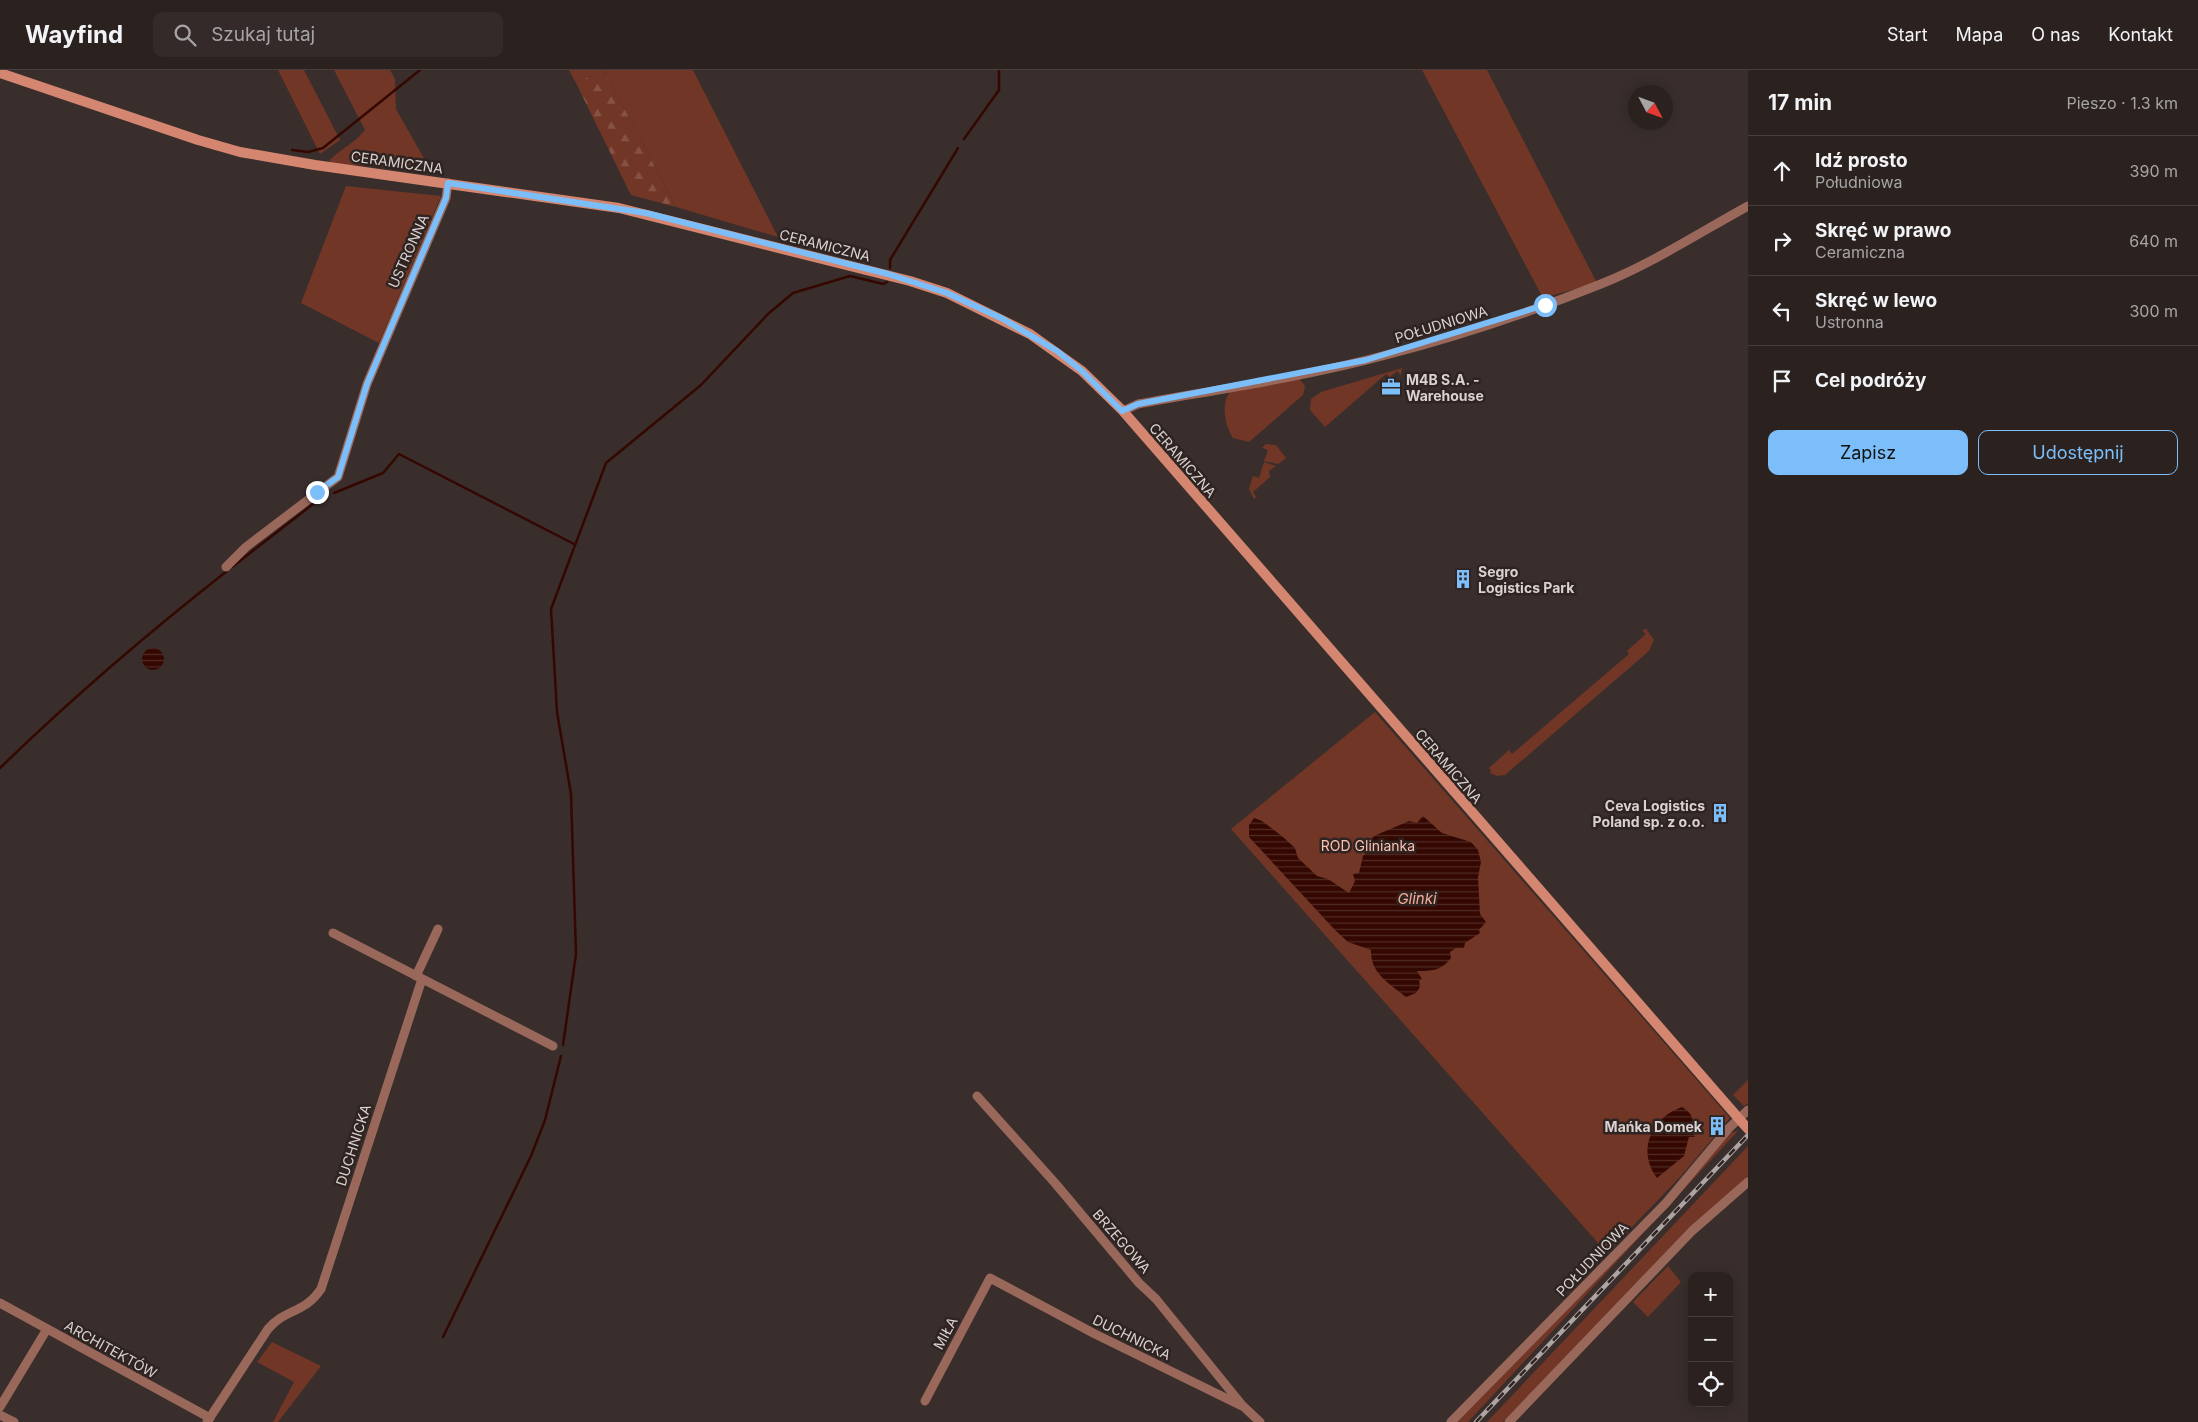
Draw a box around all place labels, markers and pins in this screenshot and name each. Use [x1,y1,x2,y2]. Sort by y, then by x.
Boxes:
place label: M4B S.A. - Warehouse [1406,371,1484,404]
office icon: M4B S.A. - Warehouse [1380,376,1402,398]
place label: Segro Logistics Park [1478,563,1575,596]
building icon: Segro Logistics Park [1452,568,1474,590]
place label: Ceva Logistics Poland sp. z o.o. [1593,797,1705,830]
building icon: Ceva Logistics Poland sp. z o.o. [1709,802,1731,824]
building icon: Mańka Domek [1706,1115,1728,1137]
place label: Mańka Domek [1605,1118,1703,1135]

